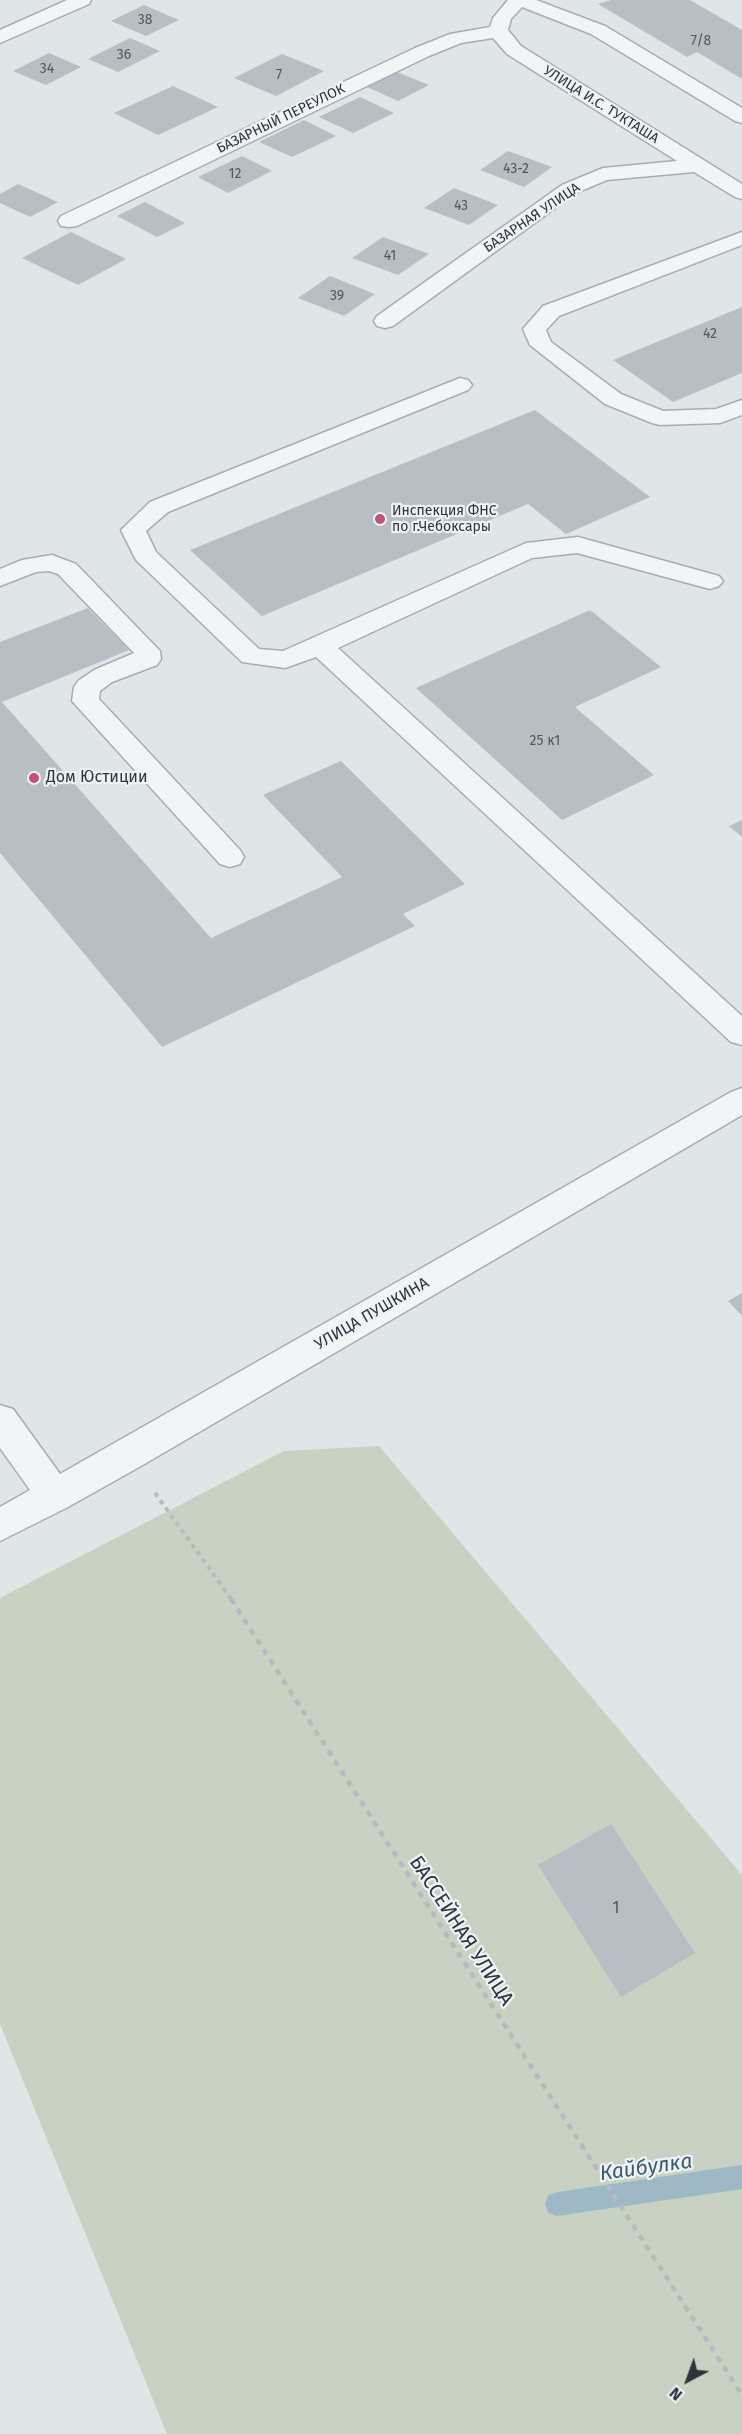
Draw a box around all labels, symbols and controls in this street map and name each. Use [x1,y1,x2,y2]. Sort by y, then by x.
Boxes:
house number: 38 [138,12,152,28]
house number: 7/8 [691,33,711,49]
house number: 36 [117,47,131,63]
house number: 34 [40,61,54,77]
street label: УЛИЦА И.С. ТУКТАША [540,63,662,147]
house number: 7 [276,67,282,83]
street label: БАЗАРНЫЙ ПЕРЕУЛОК [214,81,348,157]
house number: 43-2 [503,161,529,177]
house number: 12 [229,166,241,182]
street label: БАЗАРНАЯ УЛИЦА [481,180,583,256]
house number: 43 [454,198,468,214]
house number: 41 [384,248,396,264]
house number: 39 [330,288,344,304]
house number: 42 [703,326,717,342]
place label: Инспекция ФНС по г.Чебоксары [392,503,497,536]
marker: Инспекция ФНС по г.Чебоксары [373,512,387,526]
house number: 25 к1 [530,733,560,749]
place label: Дом Юстиции [46,768,148,788]
marker: Дом Юстиции [27,771,41,785]
street label: УЛИЦА ПУШКИНА [312,1274,432,1354]
street label: БАССЕЙНАЯ УЛИЦА [404,1852,518,2010]
house number: 1 [613,1899,619,1919]
water label: Кайбулка [598,2149,694,2187]
north arrow [658,2350,718,2410]
text: N [666,2383,686,2405]

